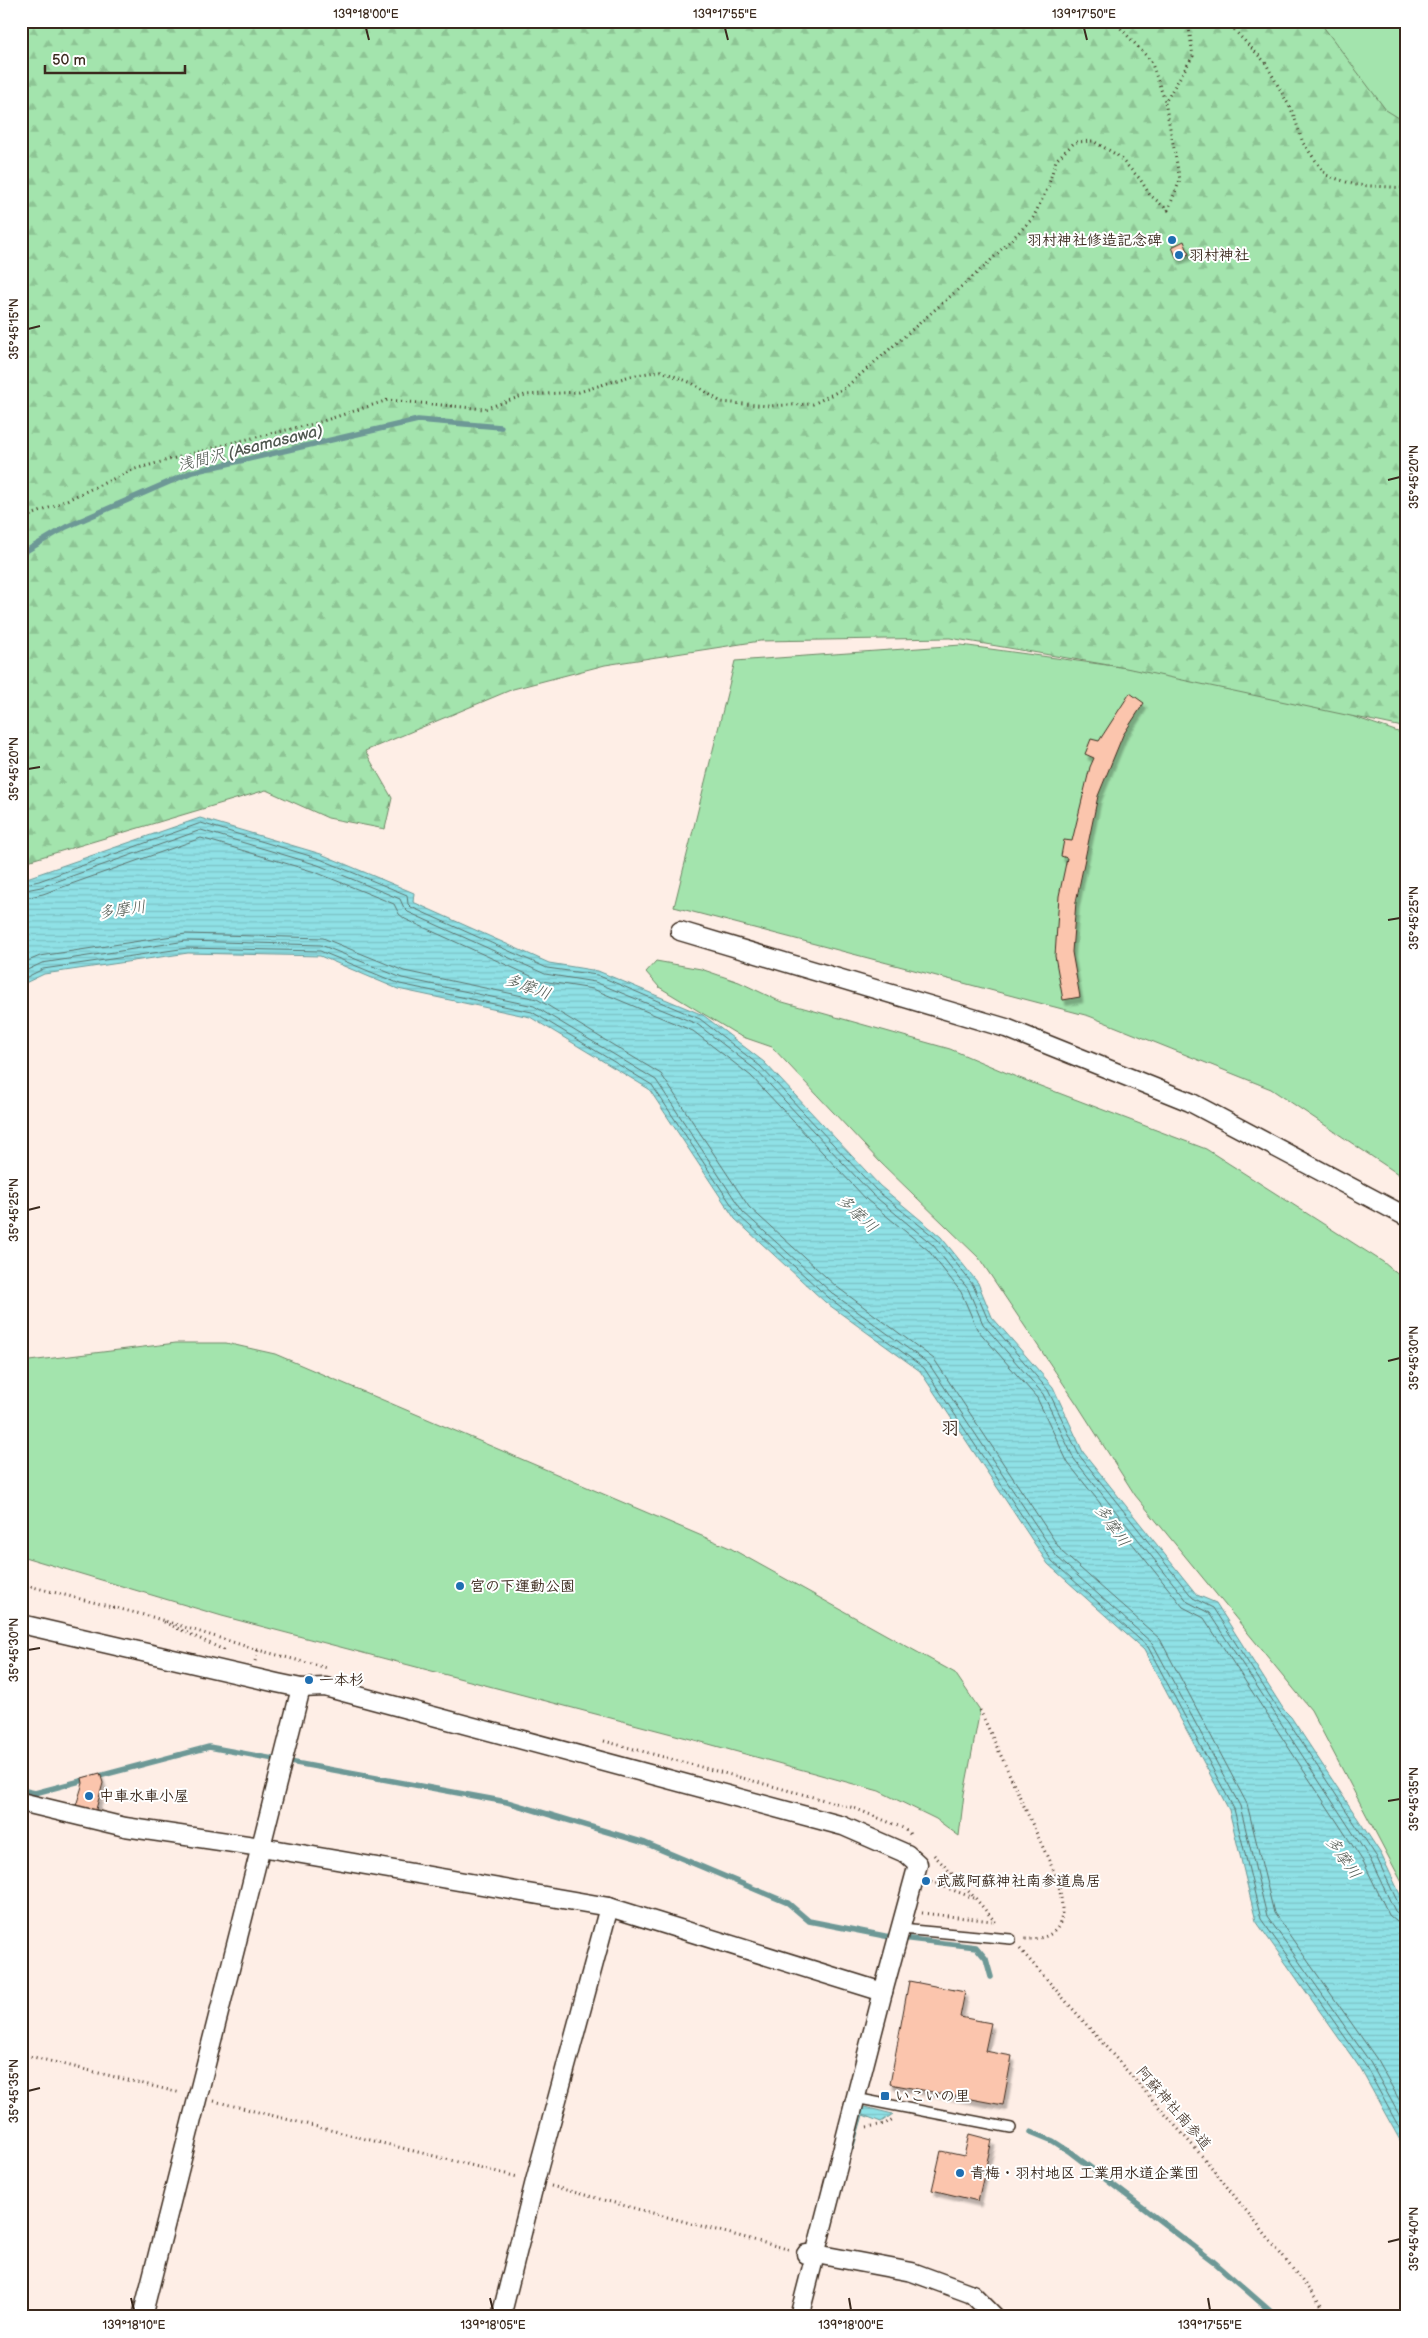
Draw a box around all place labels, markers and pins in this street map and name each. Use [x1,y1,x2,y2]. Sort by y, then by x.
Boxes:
place label: 羽村神社修造記念碑 [1027,231,1162,250]
marker: 羽村神社修造記念碑 [1166,234,1178,246]
place label: 羽村神社 [1189,246,1249,265]
marker: 羽村神社 [1173,249,1185,261]
place label: 宮の下運動公園 [470,1577,575,1596]
marker: 宮の下運動公園 [454,1580,466,1592]
place label: 一本杉 [319,1671,364,1690]
marker: 一本杉 [303,1674,315,1686]
place label: 中車水車小屋 [99,1787,189,1806]
marker: 中車水車小屋 [83,1790,95,1802]
place label: 武蔵阿蘇神社南参道鳥居 [936,1872,1101,1891]
marker: 武蔵阿蘇神社南参道鳥居 [920,1875,932,1887]
place label: いこいの里 [895,2087,970,2106]
marker: いこいの里 [879,2090,891,2102]
place label: 青梅・羽村地区 工業用水道企業団 [970,2164,1199,2183]
marker: 青梅・羽村地区 工業用水道企業団 [954,2167,966,2179]

